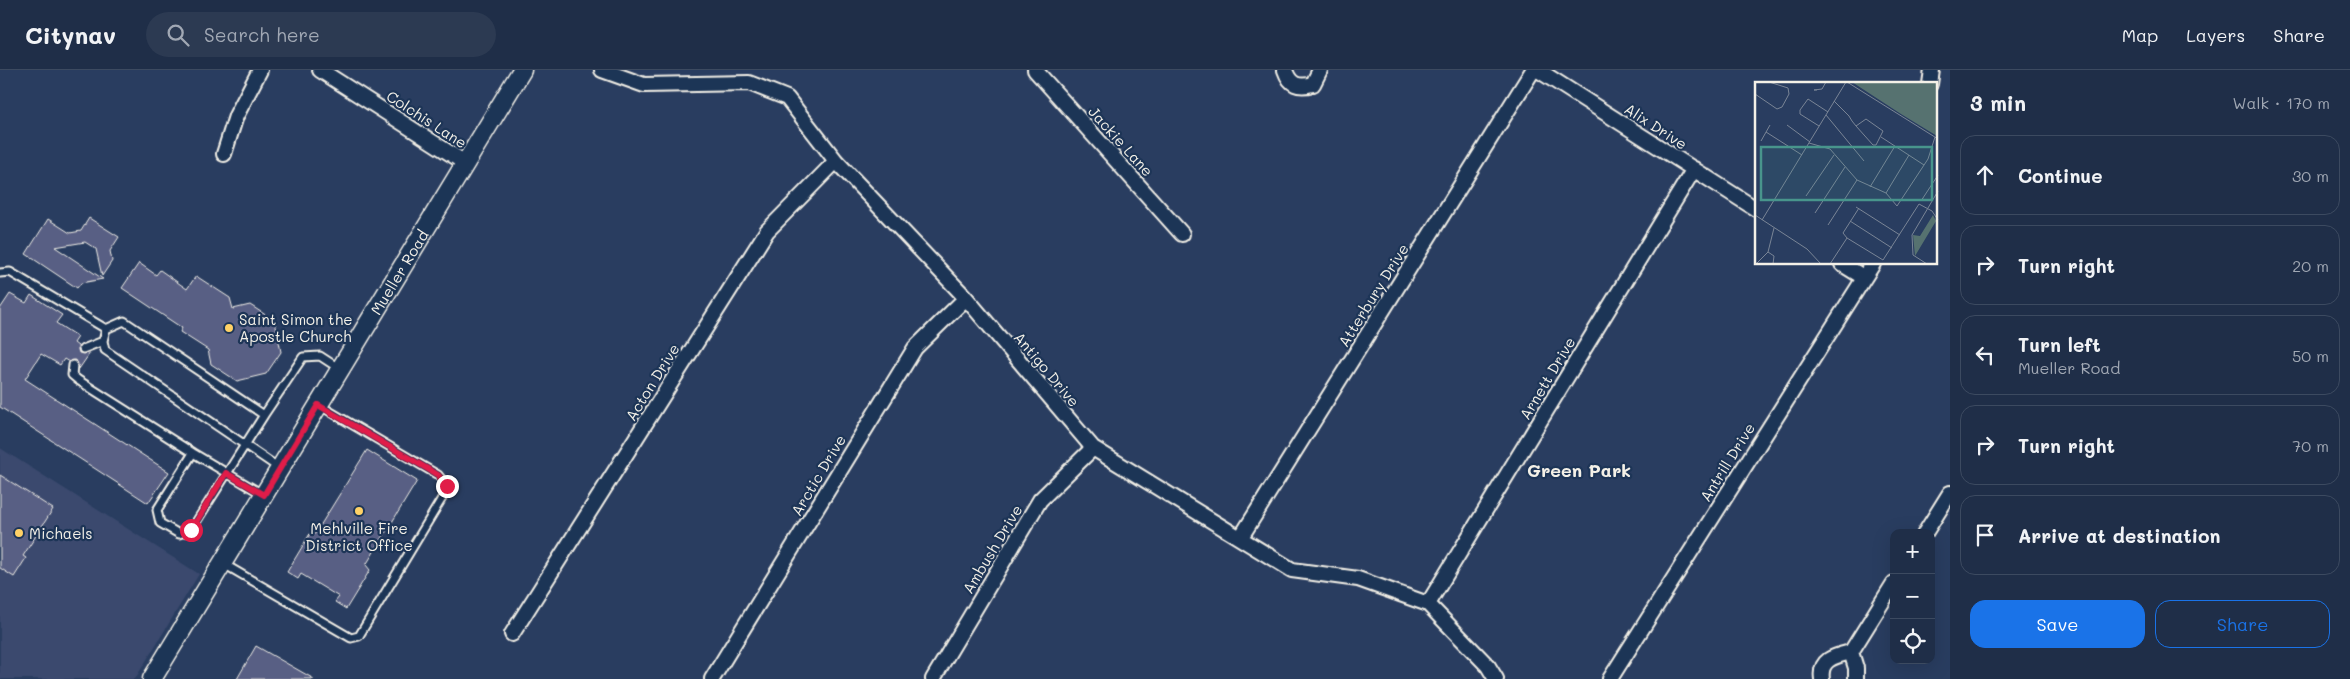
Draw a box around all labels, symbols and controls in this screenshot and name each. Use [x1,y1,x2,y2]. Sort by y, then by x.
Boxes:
search box [146,12,496,57]
text: Citynav [25,19,116,50]
icon: search [164,21,192,49]
text: Search here [204,22,320,47]
text: Map [2122,23,2158,47]
text: Layers [2186,23,2245,47]
text: Share [2273,23,2325,47]
inset map [1755,82,1938,265]
street label: Colchis Lane [383,86,471,152]
text: 3 min [1970,89,2026,116]
text: Walk · 170 m [2232,92,2330,113]
street label: Alix Drive [1621,98,1691,154]
street label: Jackie Lane [1084,102,1158,180]
icon: ahead [1971,161,1999,189]
text: Continue [2018,163,2103,188]
text: 30 m [2292,165,2329,186]
street label: Mueller Road [366,226,433,318]
street label: Atterbury Drive [1333,240,1413,350]
icon: right [1971,251,1999,279]
text: Turn right [2018,253,2115,278]
text: 20 m [2292,255,2329,276]
place label: Saint Simon the Apostle Church [239,309,352,346]
marker: Saint Simon the Apostle Church [223,322,235,334]
street label: Antigo Drive [1010,327,1084,411]
text: Turn left [2018,332,2101,357]
street label: Arnett Drive [1514,333,1580,423]
street label: Acton Drive [620,340,684,424]
icon: left [1971,341,1999,369]
text: 50 m [2292,345,2329,366]
text: Mueller Road [2018,357,2120,378]
street label: Antrill Drive [1695,419,1759,505]
street label: Arctic Drive [786,431,850,519]
icon: right [1971,431,1999,459]
text: Turn right [2018,433,2115,458]
text: 70 m [2292,435,2329,456]
district label: Green Park [1527,458,1631,482]
route end [436,475,459,498]
street label: Ambush Drive [958,501,1026,597]
marker: Mehlville Fire District Office [353,505,365,517]
place label: Mehlville Fire District Office [305,518,413,555]
route start [180,519,203,542]
icon: arrive [1971,521,1999,549]
place label: Michaels [29,523,93,543]
text: Arrive at destination [2018,523,2221,548]
marker: Michaels [13,527,25,539]
map controls [1890,529,1935,664]
button: + [1890,529,1935,574]
button: − [1890,574,1935,619]
button: Save [1970,600,2145,648]
button: Share [2155,600,2330,648]
button: locate [1890,619,1935,664]

